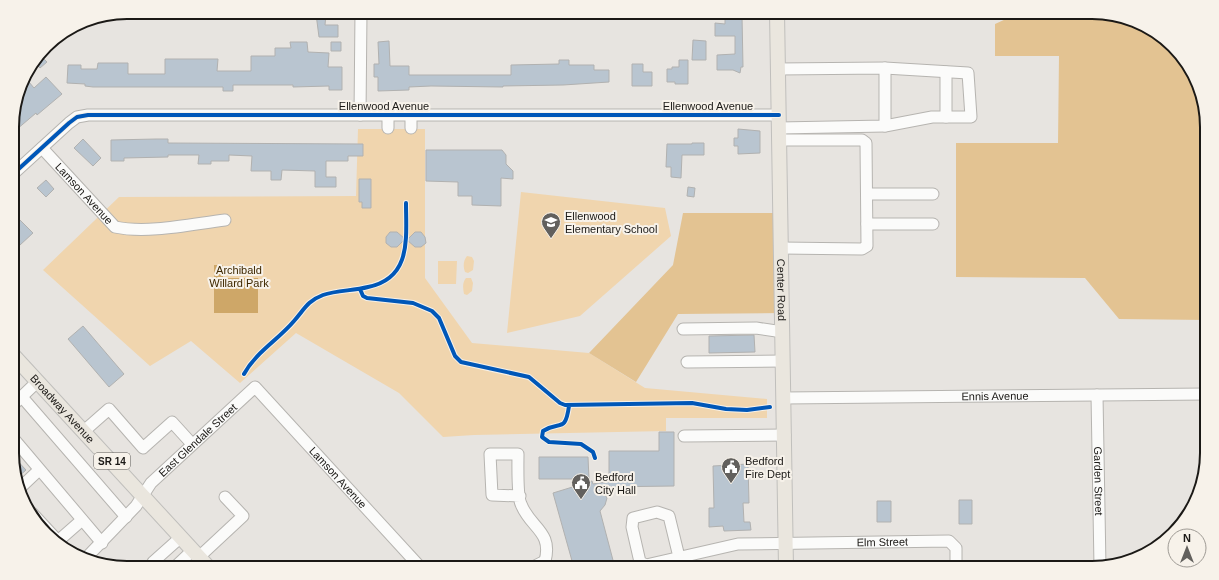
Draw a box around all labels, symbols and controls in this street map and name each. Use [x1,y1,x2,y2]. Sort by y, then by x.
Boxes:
street label: Ellenwood Avenue [339,100,429,112]
street label: Ellenwood Avenue [663,100,753,112]
street label: Lamson Avenue [53,161,115,227]
place label: Ellenwood Elementary School [565,210,657,235]
school or university icon: Ellenwood Elementary School [540,211,562,239]
street label: Center Road [775,259,788,321]
park label: Archibald Willard Park [209,264,269,289]
street label: Broadway Avenue [28,372,97,445]
street label: Ennis Avenue [961,390,1029,402]
street label: East Glendale Street [156,401,239,479]
street label: Lamson Avenue [307,444,369,511]
street label: Garden Street [1092,446,1105,516]
road number: SR 14 [94,453,130,469]
place label: Bedford Fire Dept [745,455,790,480]
public building icon: Bedford Fire Dept [720,456,742,484]
place label: Bedford City Hall [595,471,636,496]
public building icon: Bedford City Hall [570,472,592,500]
north arrow [1167,528,1207,568]
text: N [1183,532,1191,544]
street label: Elm Street [857,536,908,548]

